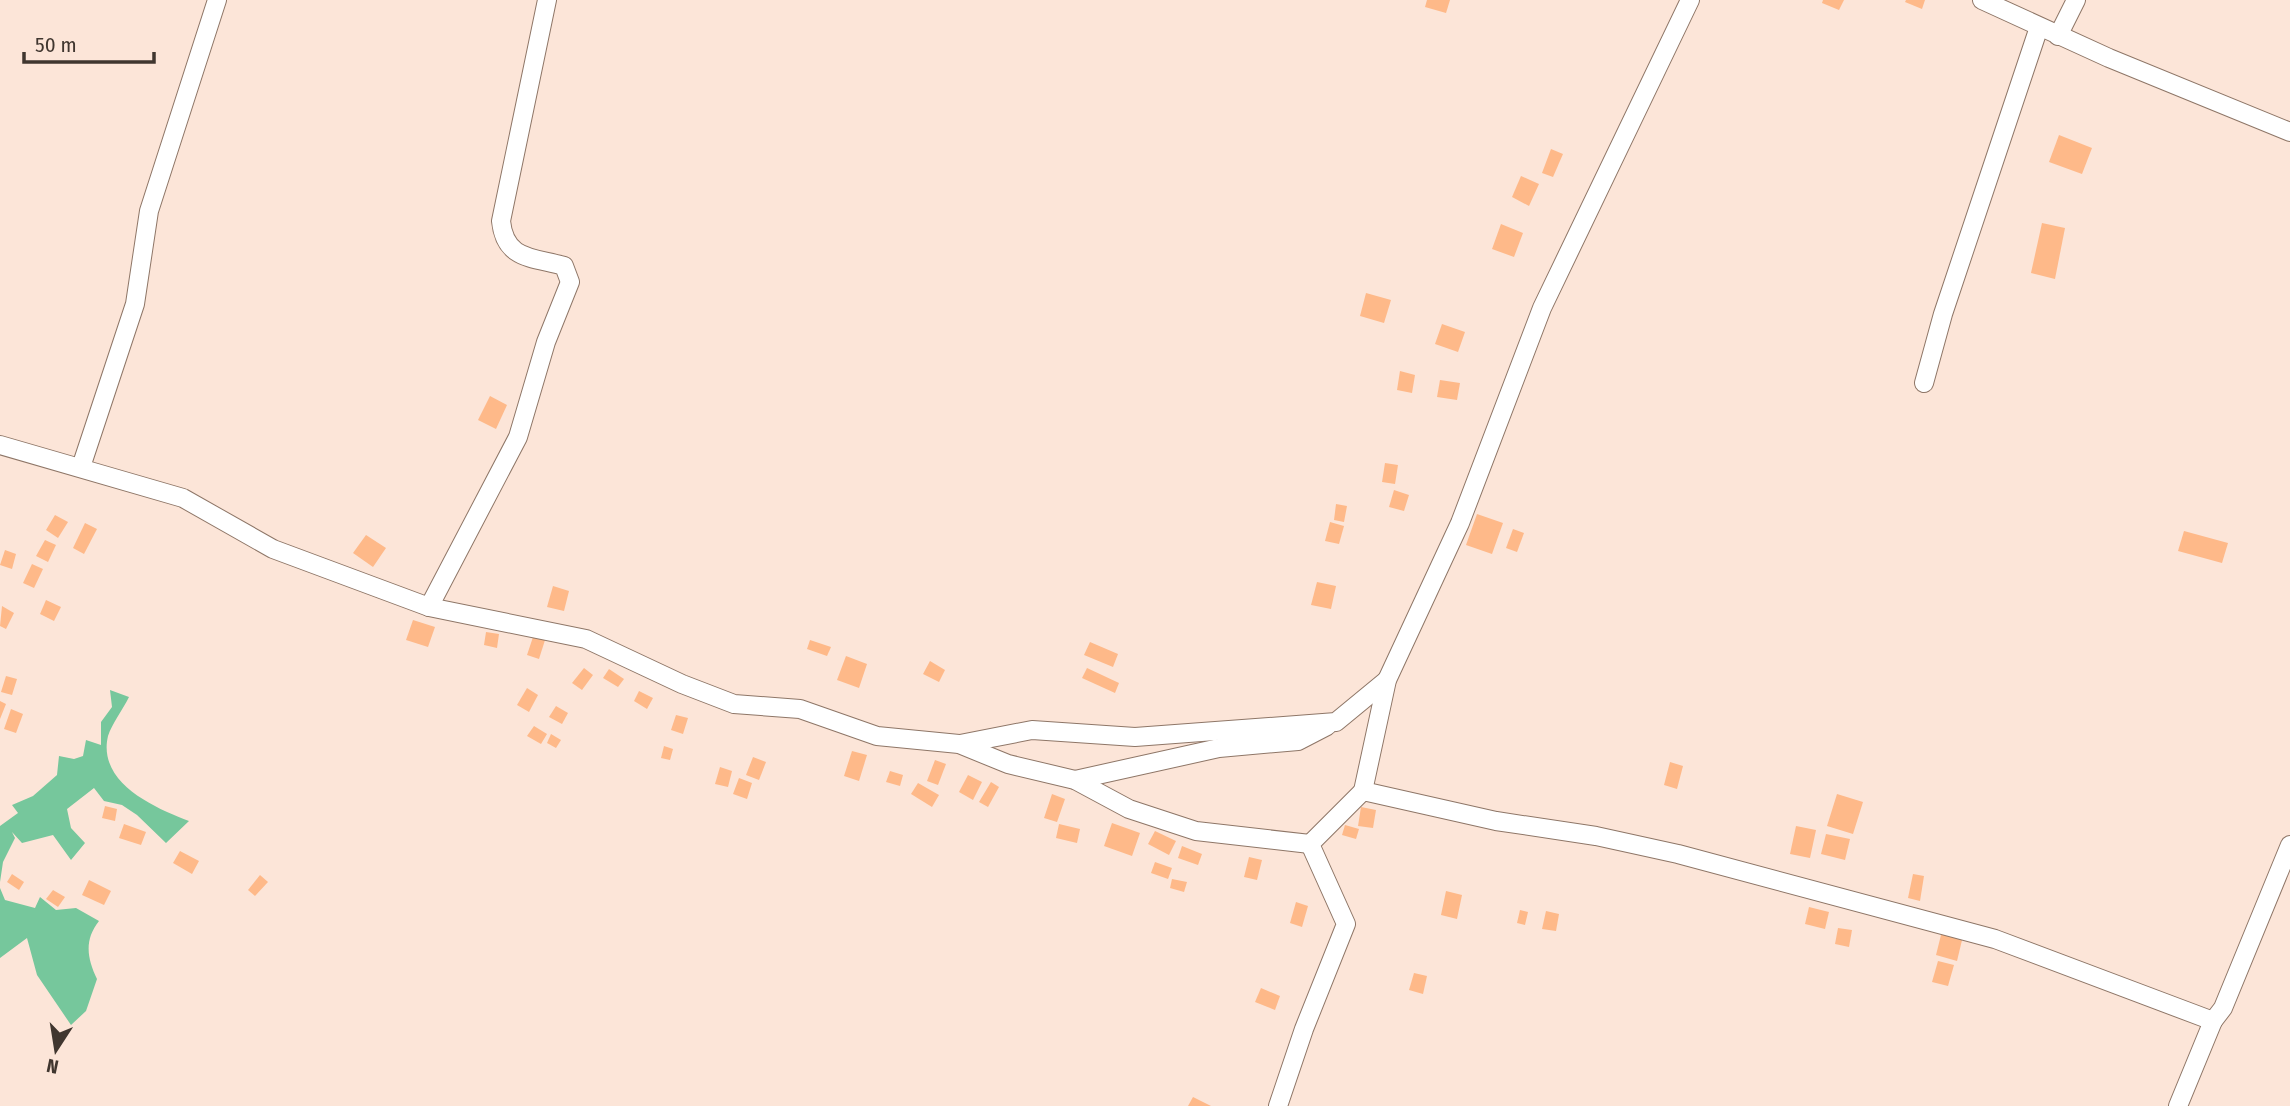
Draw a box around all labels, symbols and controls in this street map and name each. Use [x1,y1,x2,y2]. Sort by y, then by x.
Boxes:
scale bar [24,21,154,65]
text: 50 m [35,32,77,58]
north arrow [21,1015,91,1085]
text: N [45,1054,61,1079]

